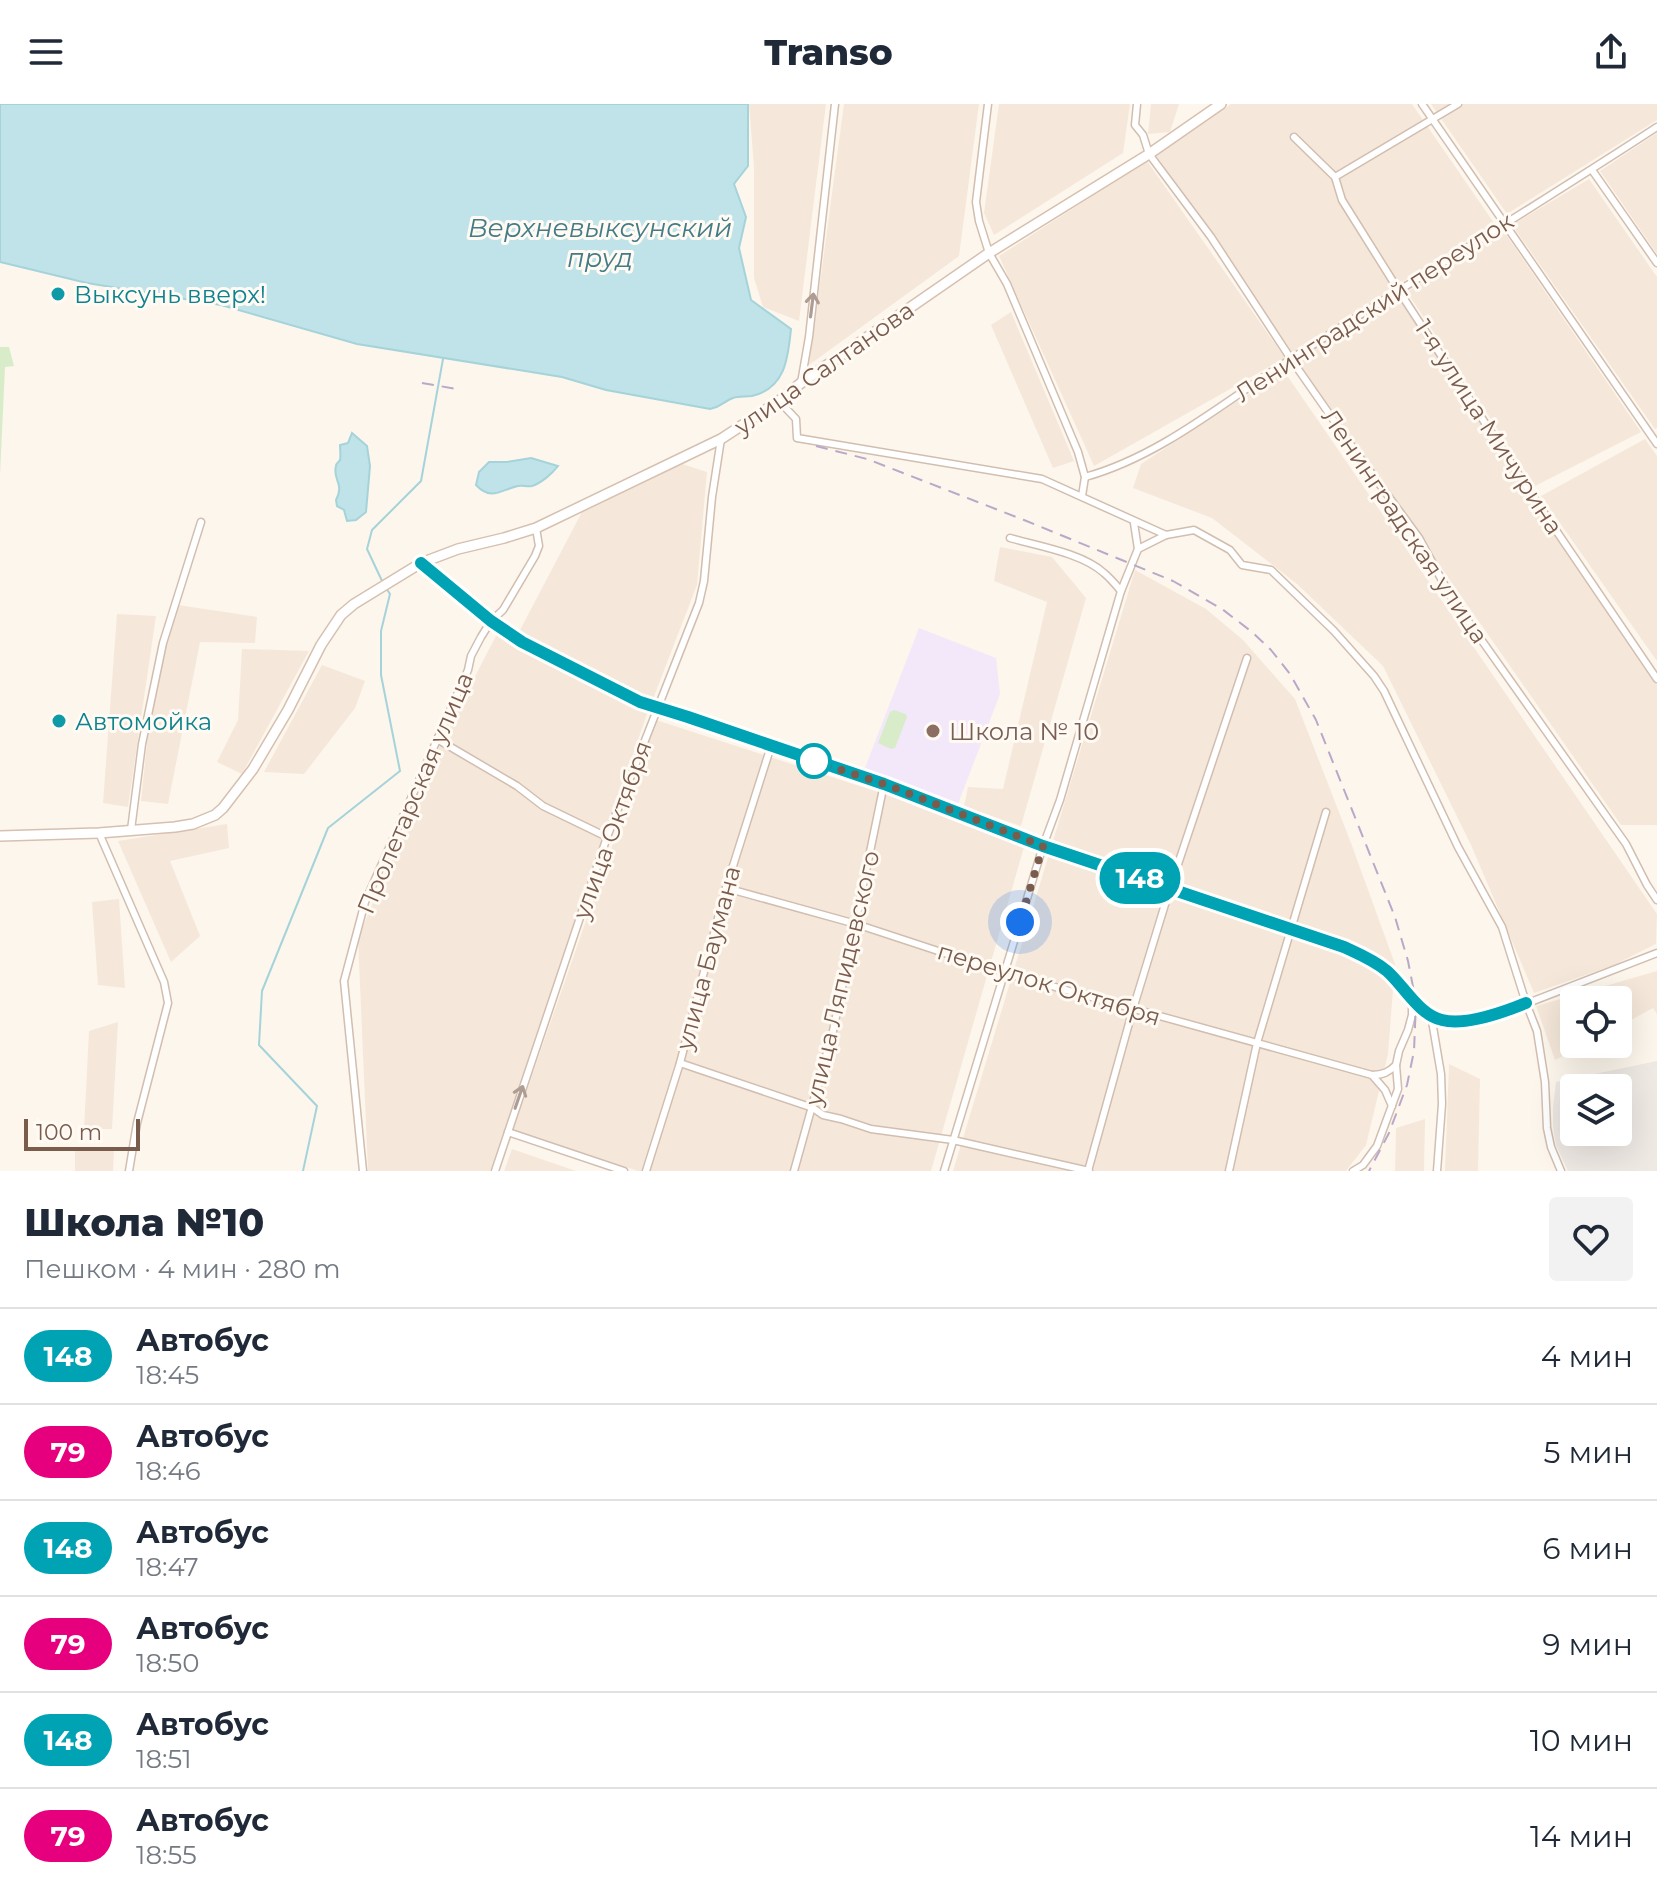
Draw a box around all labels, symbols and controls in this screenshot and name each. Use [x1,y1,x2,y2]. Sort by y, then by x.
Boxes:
icon: menu [24,30,68,74]
text: Transo [764,30,893,74]
icon: share [1589,30,1633,74]
street label: Ленинградский переулок [1229,206,1519,408]
water label: Верхневыксунский пруд [468,212,732,274]
place label: Выксунь вверх! [74,280,266,309]
marker: Выксунь вверх! [49,285,67,303]
one-way arrow [805,293,820,319]
street label: улица Салтанова [728,295,919,441]
street label: 1-я улица Мичурина [1409,314,1569,540]
street label: Ленинградская улица [1316,403,1494,649]
street label: Пролетарская улица [351,668,479,918]
place label: Автомойка [75,707,212,736]
marker: Автомойка [50,712,68,730]
place label: Школа № 10 [949,717,1099,746]
marker: Школа № 10 [924,722,942,740]
street label: улица Октября [566,737,658,924]
unlabelled marker [797,744,831,778]
street label: улица Ляпидевского [798,848,885,1109]
line badge: 148 [1094,852,1186,904]
text: 148 [1115,861,1165,895]
street label: улица Баумана [669,863,746,1054]
your location [1000,902,1040,942]
street label: переулок Октября [934,936,1164,1032]
map controls [1560,986,1632,1146]
button: locate [1560,986,1632,1058]
button: layers [1560,1074,1632,1146]
one-way arrow [513,1085,528,1110]
scale bar [24,1115,140,1151]
text: 100 m [36,1119,102,1146]
button: heart [1549,1197,1633,1281]
text: Школа №10 [24,1199,264,1246]
text: Пешком · 4 мин · 280 m [24,1253,341,1285]
text: Автобус [136,1322,269,1359]
text: 4 мин [1541,1338,1633,1375]
text: 148 [43,1339,93,1373]
text: 18:45 [136,1359,199,1391]
text: Автобус [136,1418,269,1455]
text: 5 мин [1544,1434,1633,1471]
text: 79 [50,1435,86,1469]
text: 18:46 [136,1455,201,1487]
text: Автобус [136,1514,269,1551]
text: 6 мин [1542,1530,1633,1567]
text: 148 [43,1531,93,1565]
text: 18:47 [136,1551,199,1583]
text: Автобус [136,1610,269,1647]
text: 9 мин [1542,1626,1633,1663]
text: 79 [50,1627,86,1661]
text: 18:50 [136,1647,199,1679]
text: Автобус [136,1706,269,1743]
text: 10 мин [1530,1722,1633,1759]
text: 148 [43,1723,93,1757]
text: 18:51 [136,1743,192,1775]
text: Автобус [136,1802,269,1839]
text: 14 мин [1530,1818,1633,1855]
text: 79 [50,1819,86,1853]
text: 18:55 [136,1839,197,1871]

